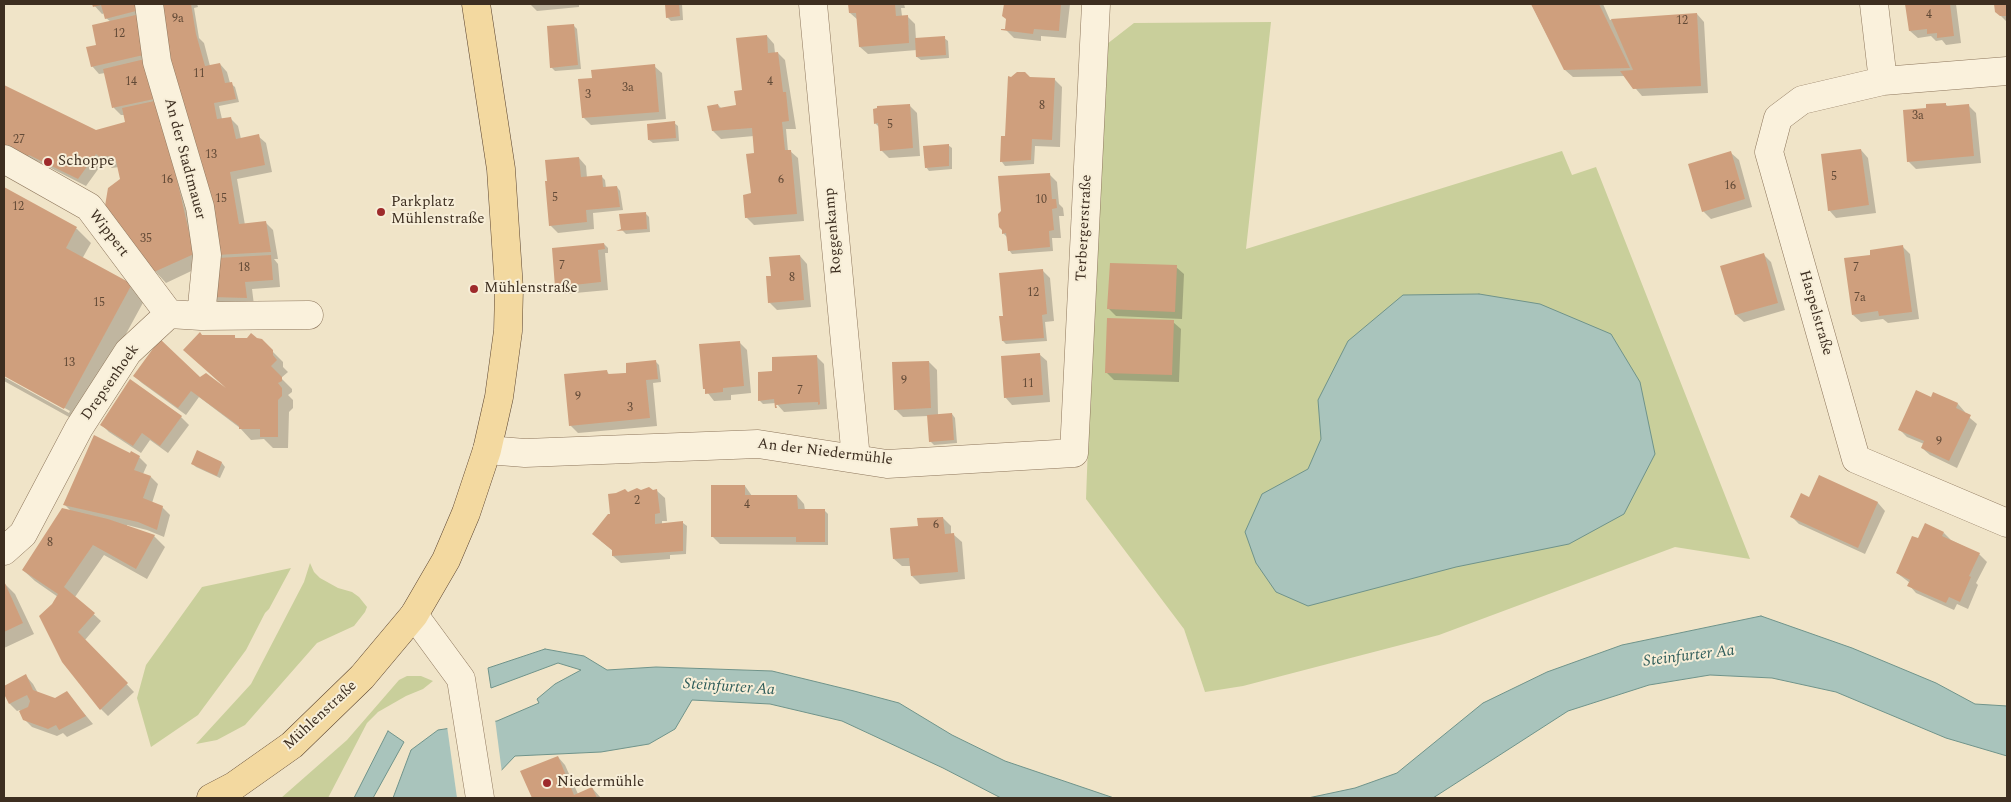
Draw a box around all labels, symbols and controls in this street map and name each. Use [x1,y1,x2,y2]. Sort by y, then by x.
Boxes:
house number: 4 [1926,9,1932,23]
house number: 9a [172,13,184,27]
house number: 12 [1676,15,1688,29]
house number: 12 [113,28,125,42]
house number: 11 [193,68,205,82]
house number: 14 [125,76,137,90]
house number: 4 [767,76,773,90]
house number: 3a [622,82,634,96]
house number: 3 [585,89,591,103]
street label: An der Stadtmauer [159,96,209,222]
house number: 8 [1039,100,1045,114]
house number: 3a [1912,110,1924,124]
house number: 5 [887,119,893,133]
house number: 27 [13,134,25,148]
house number: 13 [205,149,217,163]
place label: Schoppe [58,153,115,171]
marker: Schoppe [42,156,54,168]
house number: 5 [1831,171,1837,185]
house number: 16 [161,174,173,188]
house number: 6 [778,174,784,188]
street label: Terbergerstraße [1073,174,1097,282]
house number: 16 [1724,180,1736,194]
street label: Roggenkamp [821,187,847,275]
house number: 5 [552,192,558,206]
house number: 15 [215,193,227,207]
place label: Parkplatz Mühlenstraße [391,194,484,229]
house number: 10 [1035,194,1047,208]
house number: 12 [12,201,24,215]
marker: Parkplatz Mühlenstraße [375,206,387,218]
street label: Wippert [84,207,132,261]
house number: 35 [140,233,152,247]
house number: 7 [559,260,565,274]
house number: 18 [238,262,250,276]
house number: 7 [1853,262,1859,276]
street label: Haspelstraße [1794,268,1836,358]
house number: 8 [789,272,795,286]
place label: Mühlenstraße [484,280,577,298]
marker: Mühlenstraße [468,283,480,295]
house number: 12 [1027,287,1039,301]
house number: 7a [1854,292,1866,306]
house number: 15 [93,297,105,311]
street label: Drepsenhoek [78,342,144,424]
house number: 13 [63,357,75,371]
house number: 9 [901,375,907,389]
house number: 11 [1022,378,1034,392]
house number: 7 [797,385,803,399]
house number: 9 [575,391,581,405]
house number: 3 [627,402,633,416]
street label: An der Niedermühle [756,436,894,470]
house number: 9 [1936,436,1942,450]
house number: 2 [634,495,640,509]
house number: 4 [744,499,750,513]
house number: 6 [933,519,939,533]
house number: 8 [47,537,53,551]
water label: Steinfurter Aa [1642,642,1736,672]
water label: Steinfurter Aa [682,675,776,701]
street label: Mühlenstraße [281,678,361,754]
place label: Niedermühle [557,774,644,792]
marker: Niedermühle [541,777,553,789]

